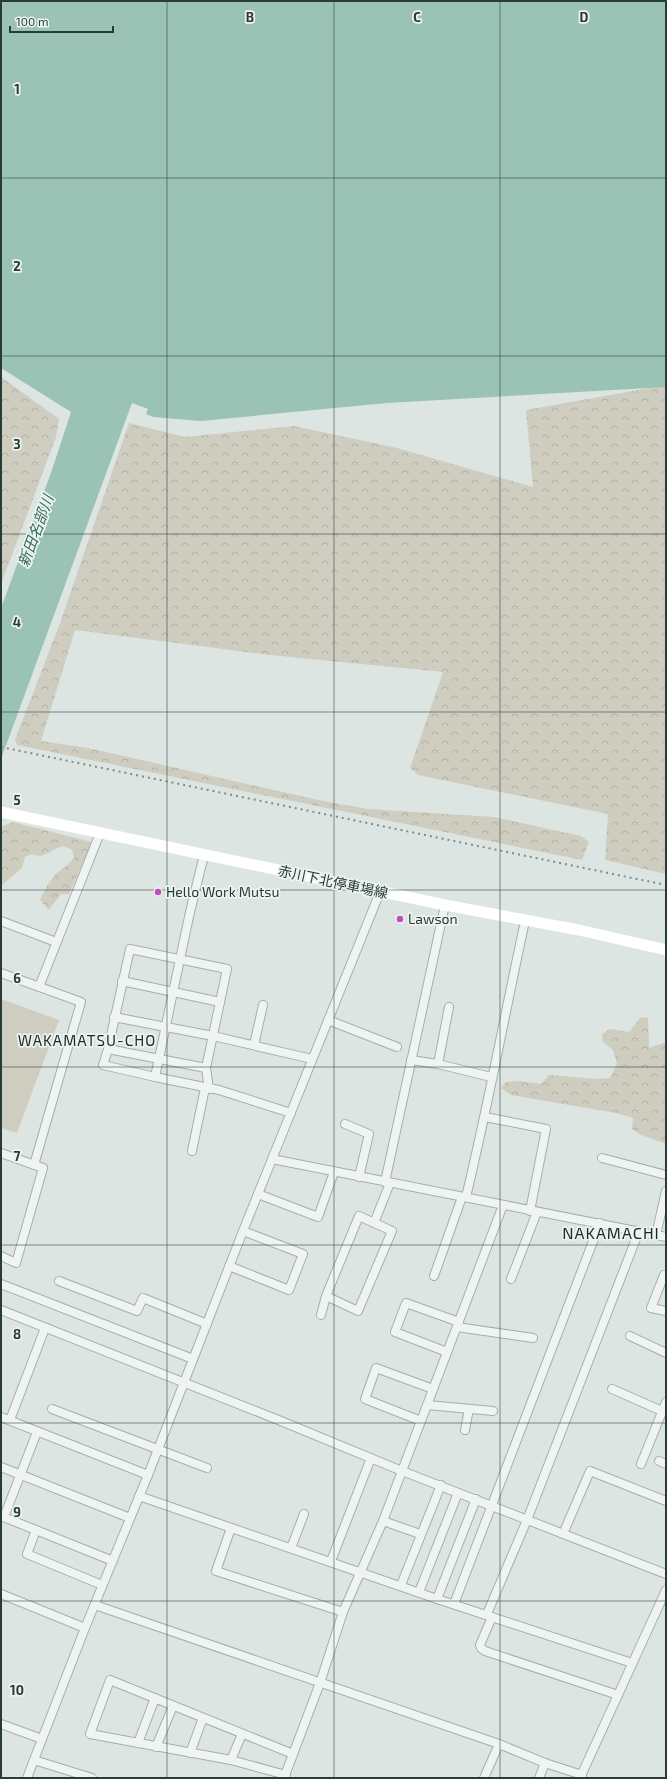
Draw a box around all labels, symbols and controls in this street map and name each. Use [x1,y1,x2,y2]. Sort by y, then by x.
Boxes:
scale bar [10,8,113,34]
text: B [246,9,254,25]
text: C [413,9,421,25]
text: D [580,9,589,25]
text: 100 m [16,14,48,28]
text: 1 [14,81,20,97]
text: 2 [13,258,21,274]
text: 3 [13,436,21,452]
water label: 新田名部川 [14,490,57,569]
text: 4 [13,614,21,630]
text: 5 [13,792,21,808]
street label: 赤川下北停車場線 [277,862,390,901]
place label: Hello Work Mutsu [166,883,279,900]
marker: Hello Work Mutsu [153,887,163,897]
place label: Lawson [408,910,458,927]
marker: Lawson [395,914,405,924]
text: 6 [13,970,21,986]
district label: WAKAMATSU-CHO [18,1031,156,1049]
text: 7 [14,1148,21,1164]
district label: NAKAMACHI [562,1223,660,1242]
text: 8 [13,1326,21,1342]
text: 9 [13,1504,21,1520]
text: 10 [10,1682,24,1698]

